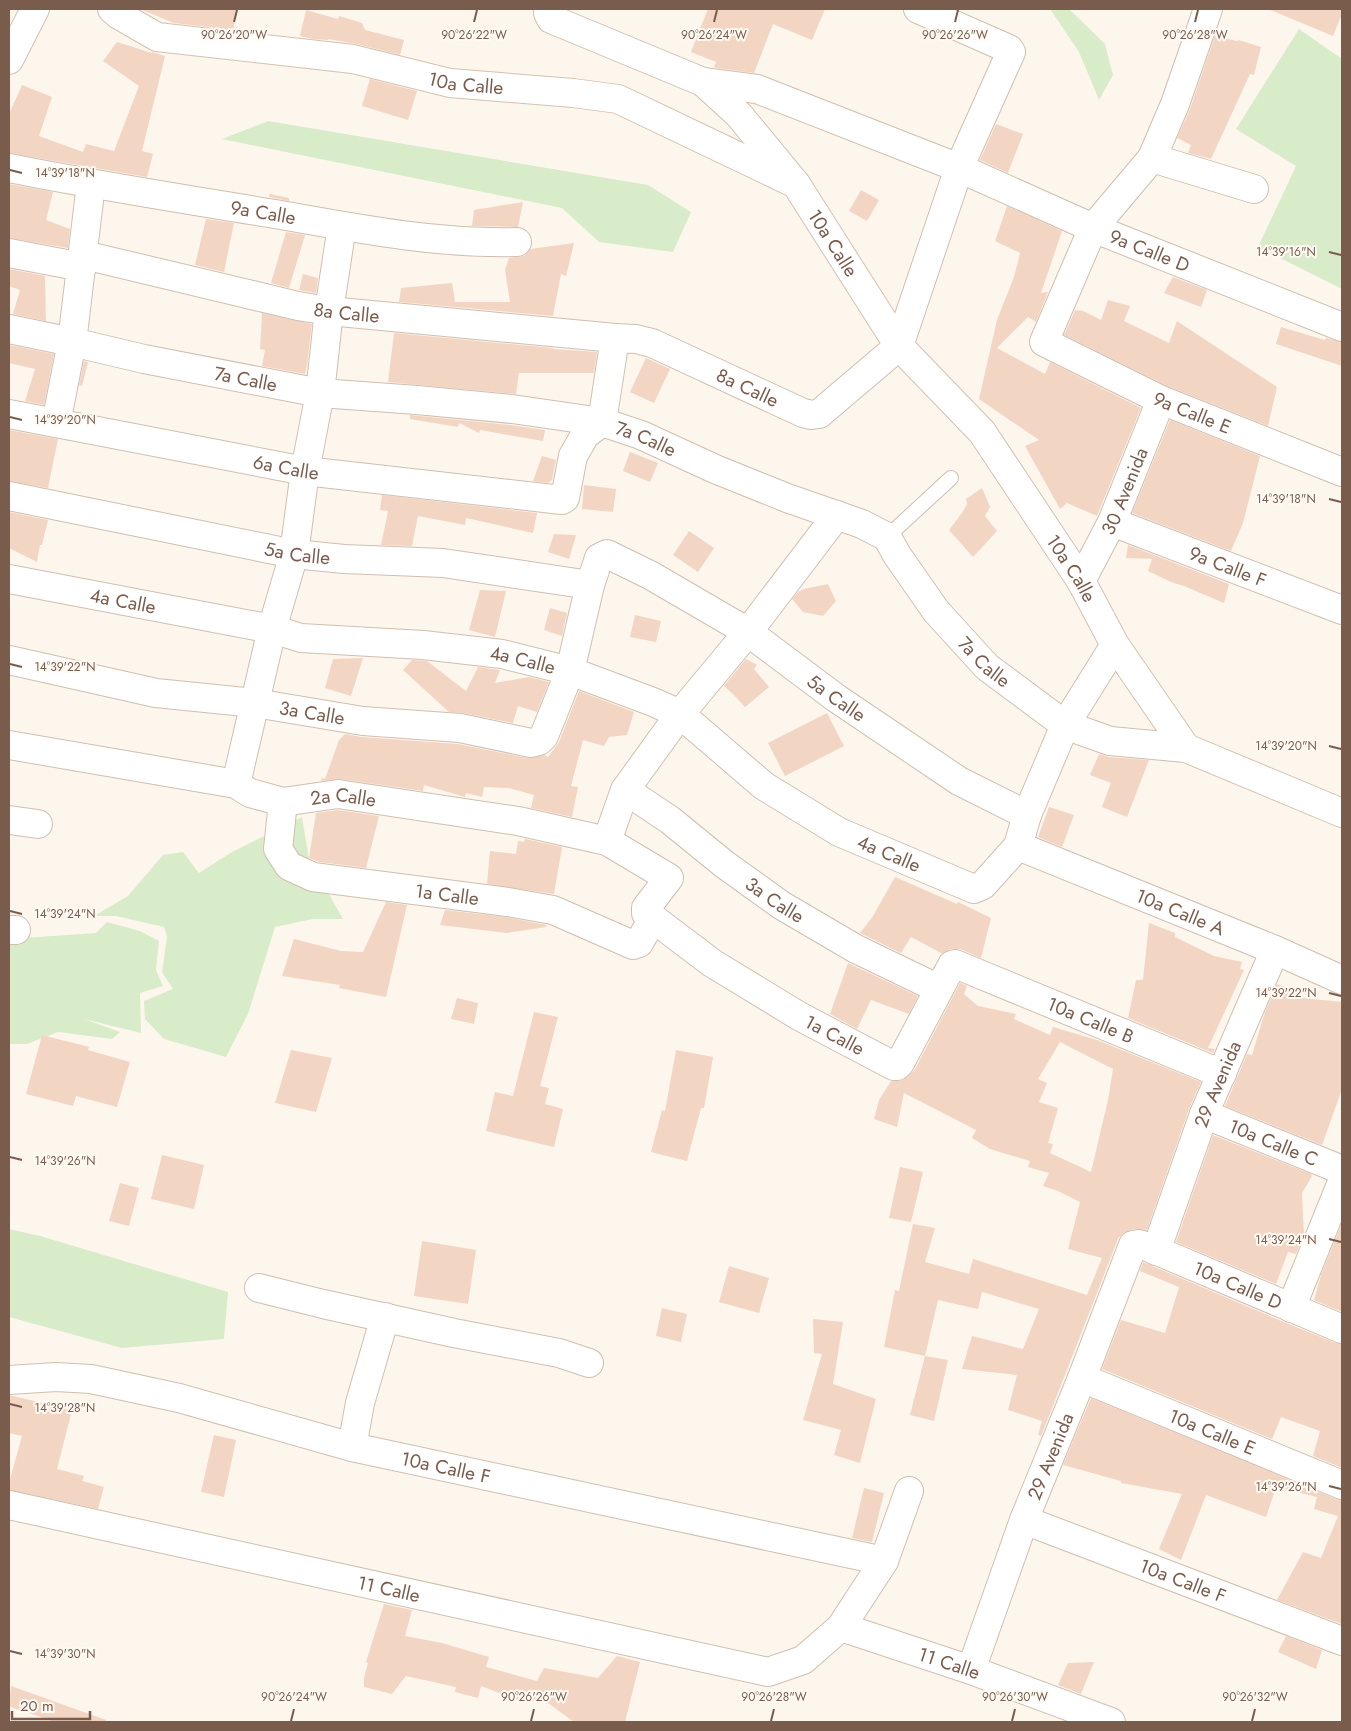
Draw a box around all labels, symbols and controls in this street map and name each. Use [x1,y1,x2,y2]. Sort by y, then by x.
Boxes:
text: 90°26'20"W [201,26,267,44]
text: 90°26'22"W [441,26,507,44]
text: 90°26'24"W [681,26,747,44]
text: 90°26'26"W [922,26,988,44]
text: 90°26'28"W [1162,26,1228,44]
street label: 10a Calle [425,65,505,101]
text: 14°39'18"N [35,164,95,182]
street label: 9a Calle [228,193,298,231]
street label: 10a Calle [802,204,865,282]
street label: 9a Calle D [1105,222,1194,279]
text: 14°39'16"N [1256,243,1316,261]
street label: 8a Calle [312,295,381,329]
street label: 7a Calle [212,359,280,398]
street label: 8a Calle [712,361,783,414]
street label: 9a Calle E [1148,385,1235,440]
text: 14°39'20"N [34,411,96,429]
street label: 7a Calle [612,414,681,463]
street label: 30 Avenida [1094,443,1154,539]
street label: 6a Calle [251,448,320,486]
text: 14°39'18"N [1256,490,1316,508]
street label: 10a Calle [1040,529,1103,607]
street label: 5a Calle [262,535,332,571]
street label: 9a Calle F [1185,539,1271,593]
street label: 4a Calle [88,581,158,620]
street label: 7a Calle [952,630,1016,694]
street label: 4a Calle [488,639,558,680]
text: 14°39'22"N [34,658,96,676]
street label: 5a Calle [802,667,871,728]
street label: 3a Calle [277,694,347,731]
text: 14°39'20"N [1255,737,1317,755]
street label: 2a Calle [308,780,378,813]
street label: 4a Calle [853,828,925,879]
street label: 3a Calle [740,870,810,929]
street label: 1a Calle [413,877,481,912]
street label: 10a Calle A [1132,882,1229,942]
text: 14°39'24"N [34,905,96,923]
text: 14°39'22"N [1255,984,1317,1002]
street label: 10a Calle B [1043,990,1138,1050]
street label: 1a Calle [800,1008,870,1062]
street label: 29 Avenida [1187,1036,1248,1131]
street label: 10a Calle C [1225,1112,1322,1172]
text: 14°39'26"N [34,1152,96,1170]
text: 14°39'24"N [1255,1231,1317,1249]
street label: 10a Calle D [1189,1254,1287,1316]
text: 14°39'28"N [35,1399,95,1417]
street label: 10a Calle E [1165,1402,1260,1462]
street label: 29 Avenida [1020,1409,1080,1504]
street label: 10a Calle F [399,1444,493,1490]
text: 14°39'26"N [1255,1478,1317,1496]
street label: 10a Calle F [1136,1552,1230,1609]
street label: 11 Calle [355,1569,423,1609]
street label: 11 Calle [915,1640,984,1686]
text: 14°39'30"N [34,1645,96,1663]
scale bar [12,1688,90,1720]
text: 90°26'24"W [261,1688,327,1706]
text: 90°26'26"W [501,1688,567,1706]
text: 90°26'28"W [741,1688,807,1706]
text: 90°26'30"W [982,1688,1048,1706]
text: 90°26'32"W [1222,1688,1288,1706]
text: 20 m [20,1695,54,1717]

